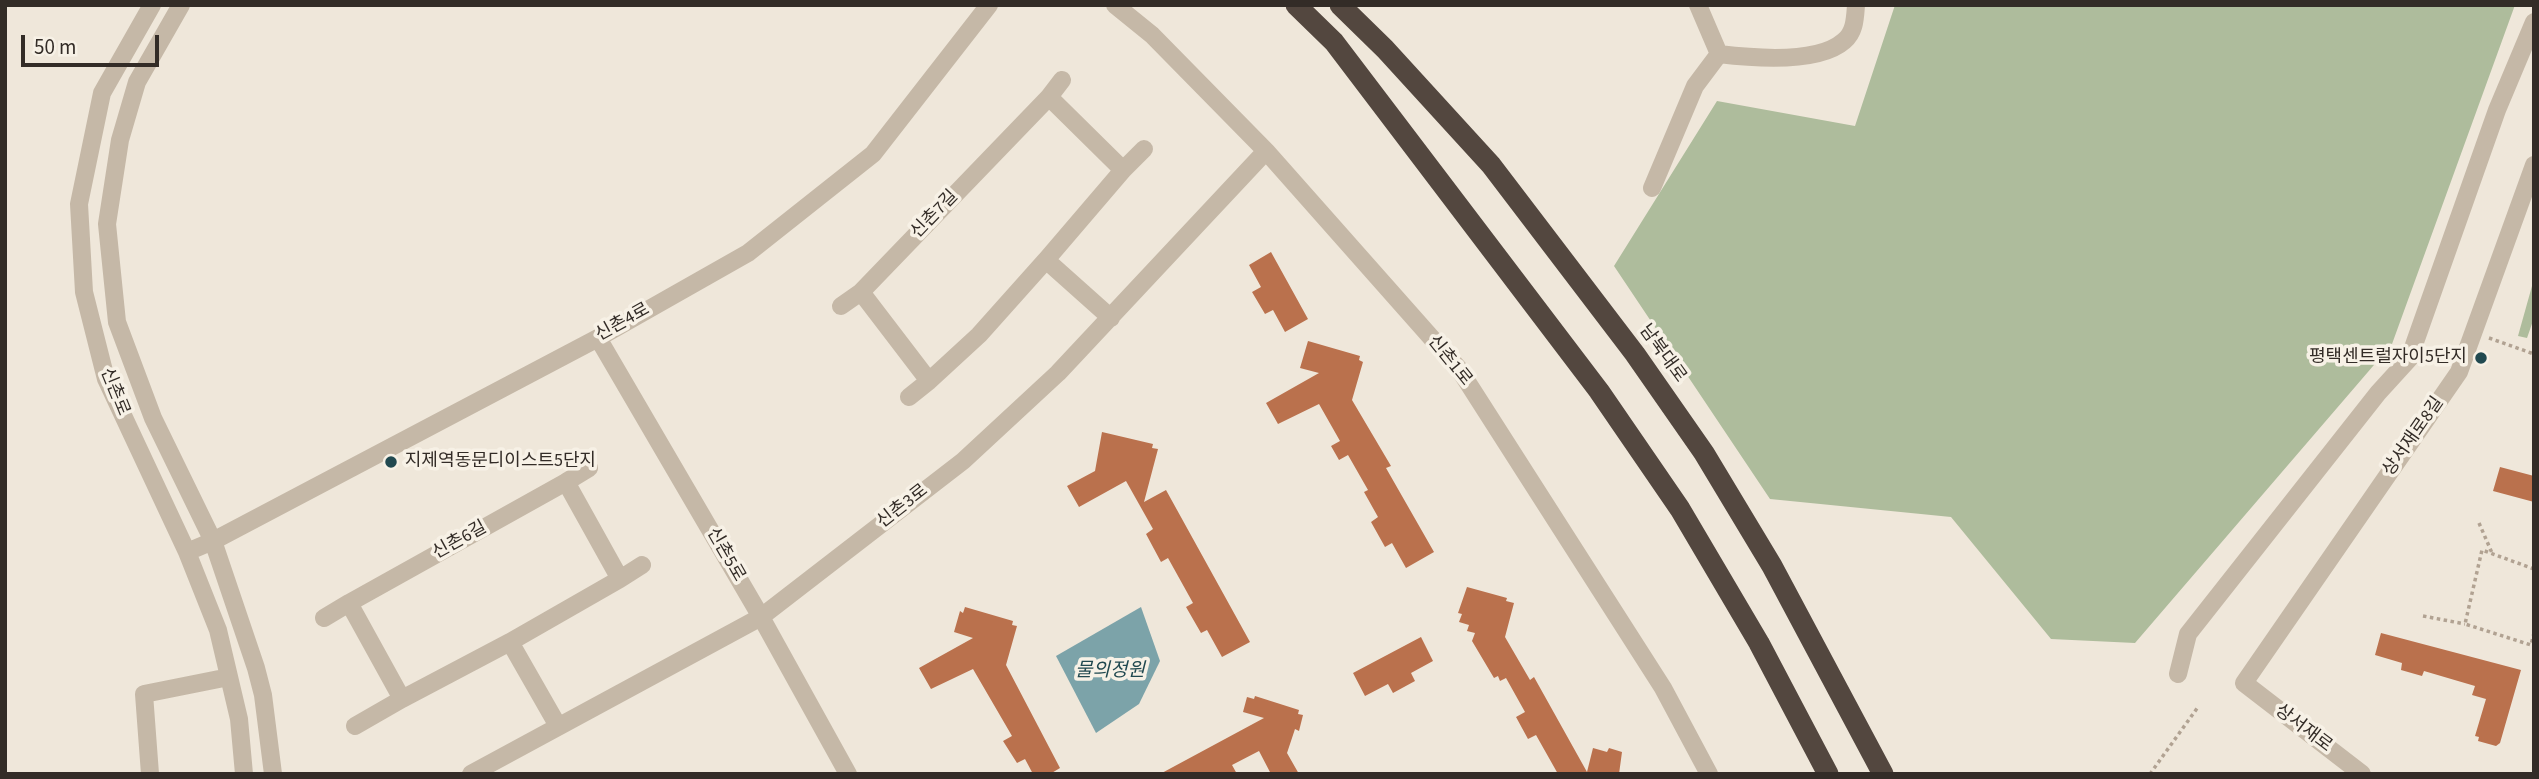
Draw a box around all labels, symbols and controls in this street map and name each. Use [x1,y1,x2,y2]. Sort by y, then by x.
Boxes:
scale bar [24,21,163,65]
text: 50 m [34,32,76,62]
street label: 신촌7길 [907,186,963,244]
street label: 신촌4로 [592,299,654,347]
street label: 남북대로 [1634,321,1690,387]
street label: 신촌1로 [1422,331,1476,391]
place label: 평택센트럴자이5단지 [2309,347,2467,369]
marker: 평택센트럴자이5단지 [2473,350,2489,366]
street label: 신촌로 [95,365,133,419]
street label: 상서재로8길 [2379,393,2449,481]
place label: 지제역동문디이스트5단지 [405,451,596,473]
marker: 지제역동문디이스트5단지 [383,454,399,470]
street label: 신촌3로 [873,480,933,534]
street label: 신촌6길 [429,517,491,565]
street label: 신촌5로 [701,524,749,586]
water label: 물의정원 [1075,661,1145,683]
street label: 상서재로 [2270,700,2336,758]

